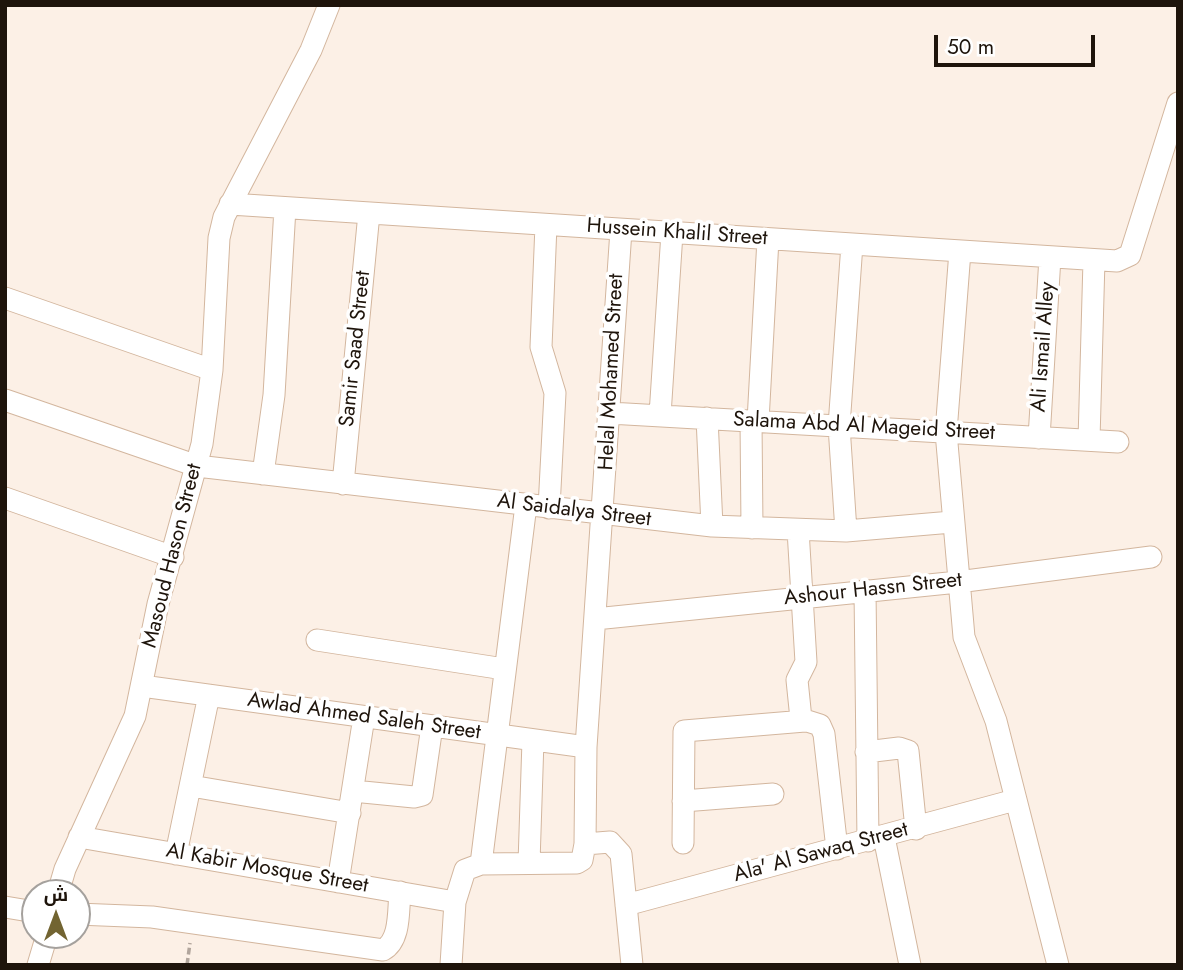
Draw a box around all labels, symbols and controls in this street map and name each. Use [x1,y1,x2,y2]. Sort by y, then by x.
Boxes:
scale bar [938,21,1099,65]
text: 50 m [947,32,994,62]
street label: Hussein Khalil Street [586,214,768,252]
street label: Samir Saad Street [335,270,377,428]
street label: Helal Mohamed Street [594,273,630,471]
street label: Ali Ismail Alley [1027,281,1061,413]
street label: Salama Abd Al Mageid Street [732,408,996,446]
street label: Masoud Hason Street [138,461,208,651]
street label: Al Saidalya Street [496,489,652,533]
street label: Ashour Hassn Street [783,568,963,612]
street label: Awlad Ahmed Saleh Street [246,688,482,746]
street label: Ala' Al Sawaq Street [731,818,911,888]
street label: Al Kabir Mosque Street [164,839,370,899]
north arrow [21,879,91,949]
text: ش [44,881,68,908]

